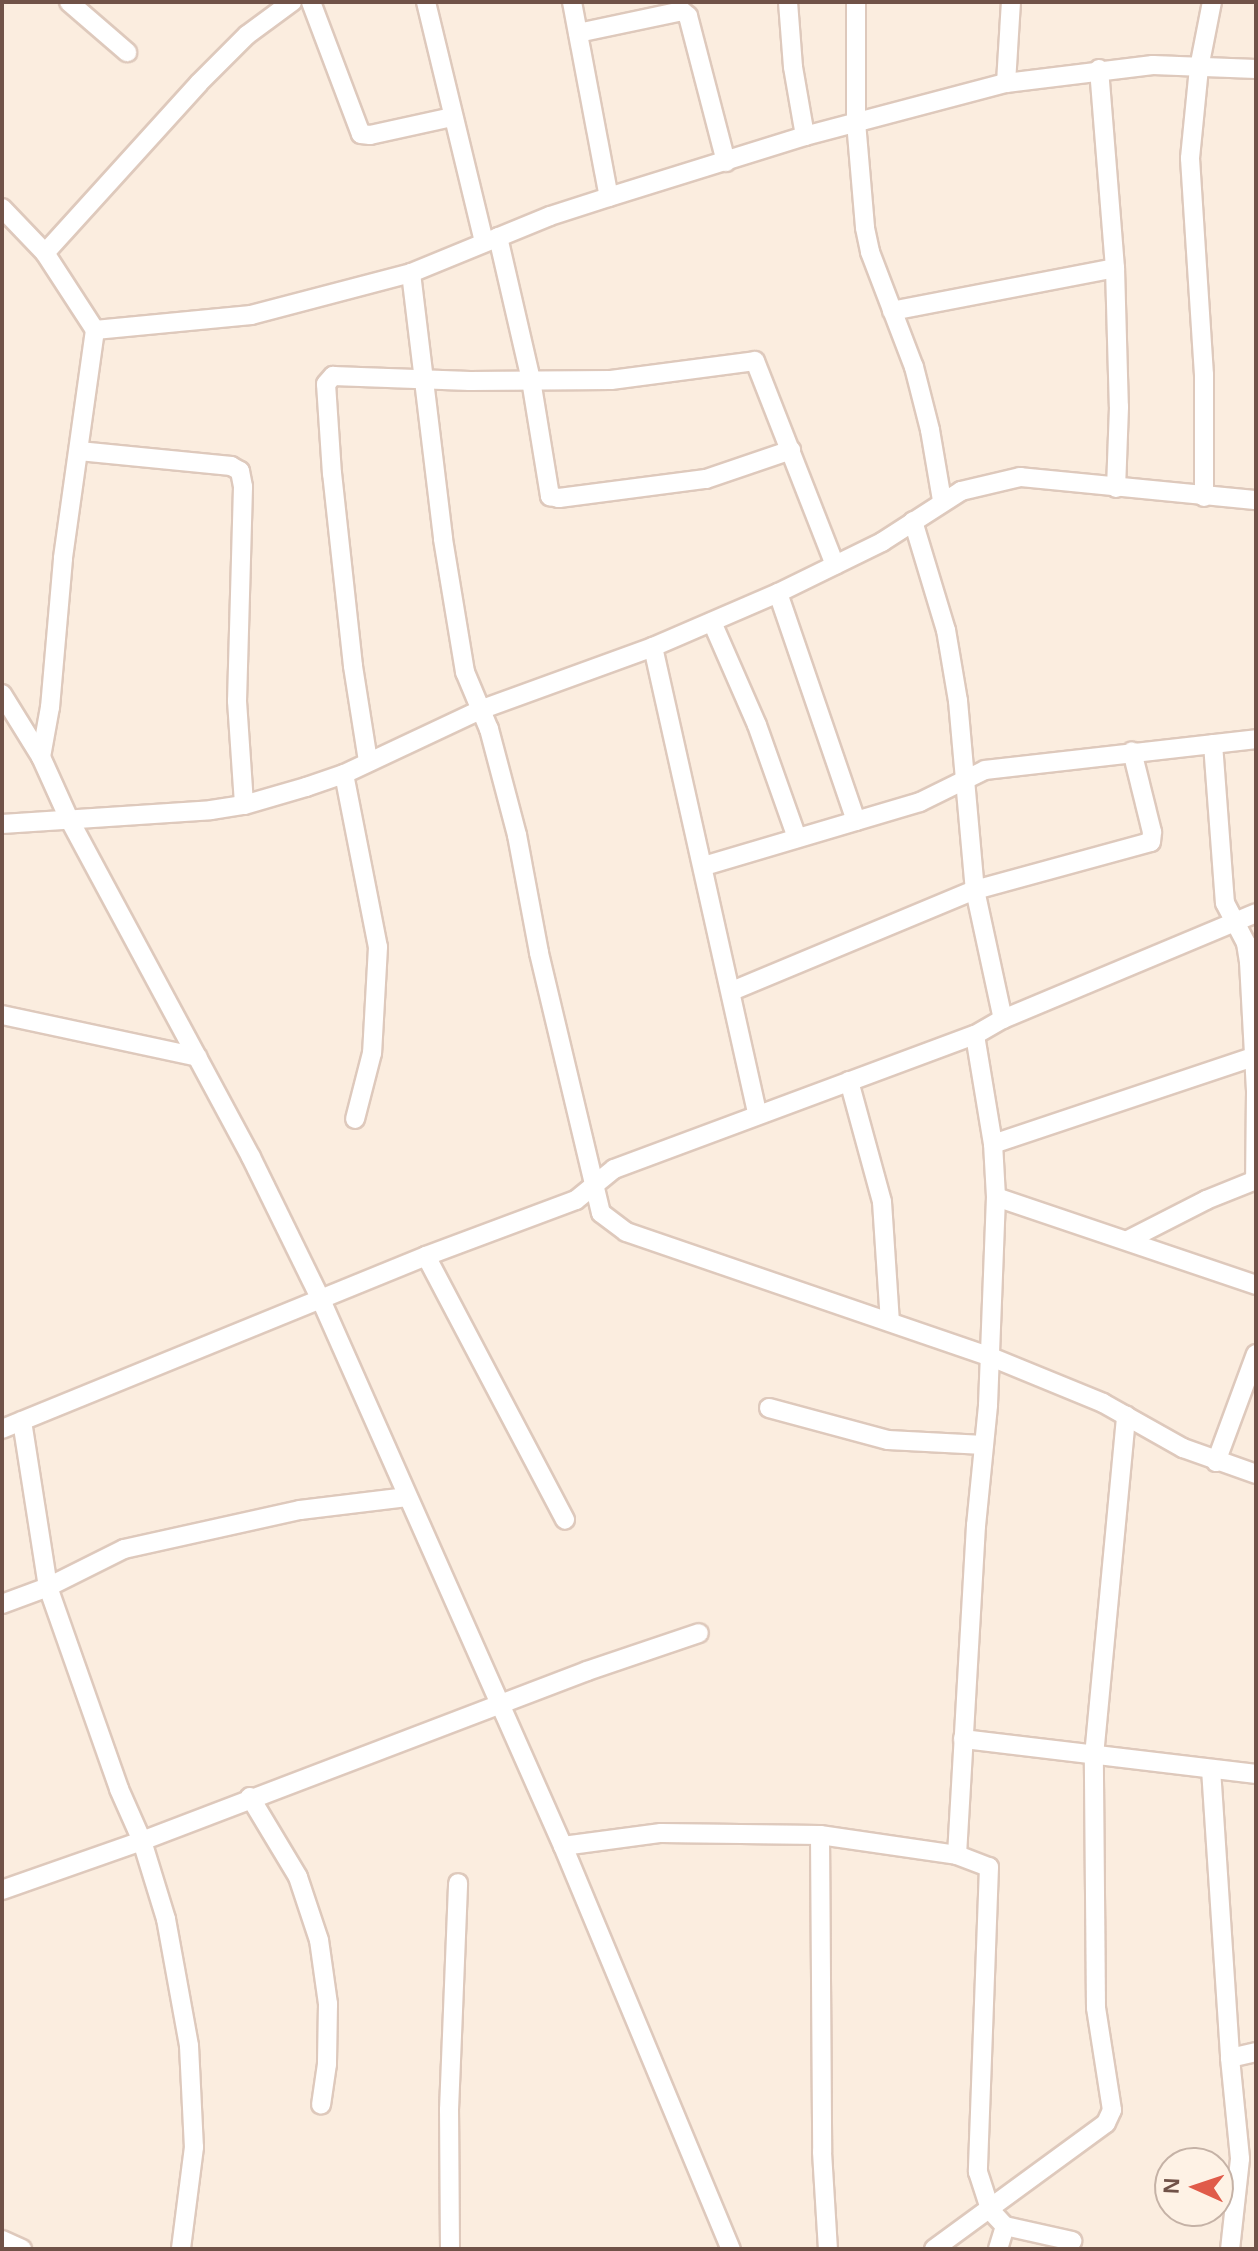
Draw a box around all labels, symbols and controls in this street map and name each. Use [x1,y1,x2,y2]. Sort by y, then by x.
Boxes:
north arrow [1154,2147,1234,2227]
text: N [1159,2177,1184,2194]

